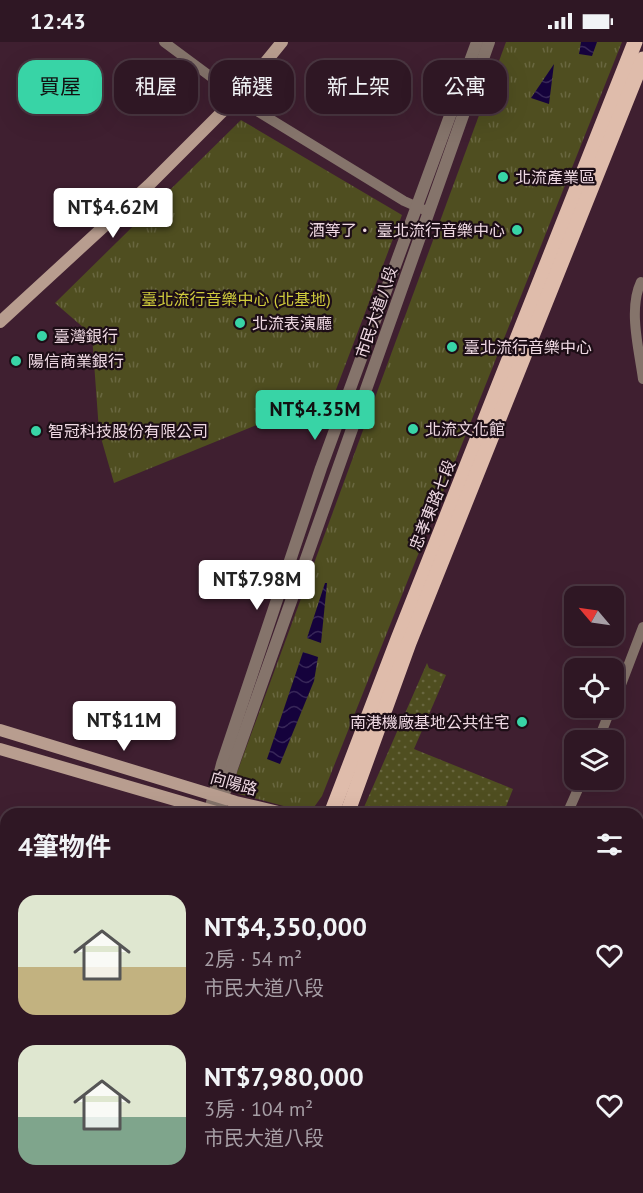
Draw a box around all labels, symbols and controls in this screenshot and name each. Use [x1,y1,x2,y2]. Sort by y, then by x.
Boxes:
text: 12:43 [30,7,86,35]
chip: 買屋 [18,60,102,114]
chip: 租屋 [114,60,198,114]
chip: 篩選 [210,60,294,114]
chip: 新上架 [306,60,411,114]
chip: 公寓 [423,60,507,114]
place label: 北流產業區 [515,167,595,187]
marker: 北流產業區 [496,170,510,184]
pin: NT$4.62M [51,188,175,239]
text: NT$4.62M [68,194,158,220]
place label: 酒等了・ 臺北流行音樂中心 [309,220,505,240]
marker: 酒等了・ 臺北流行音樂中心 [510,223,524,237]
street label: 市民大道八段 [351,263,401,361]
park label: 臺北流行音樂中心 (北基地) [141,289,331,309]
place label: 北流表演廳 [252,313,332,333]
marker: 北流表演廳 [233,316,247,330]
place label: 臺灣銀行 [54,326,118,346]
marker: 臺灣銀行 [35,329,49,343]
place label: 臺北流行音樂中心 [464,337,592,357]
marker: 臺北流行音樂中心 [445,340,459,354]
place label: 陽信商業銀行 [28,351,124,371]
marker: 陽信商業銀行 [9,354,23,368]
pin: NT$4.35M [253,390,377,441]
text: NT$4.35M [270,396,360,422]
place label: 北流文化館 [425,419,505,439]
place label: 智冠科技股份有限公司 [48,421,208,441]
marker: 北流文化館 [406,422,420,436]
marker: 智冠科技股份有限公司 [29,424,43,438]
street label: 忠孝東路七段 [405,457,459,553]
pin: NT$7.98M [195,560,319,611]
text: NT$7.98M [213,566,301,592]
north arrow [564,586,624,646]
map controls [564,586,624,790]
button: locate [564,658,624,718]
pin: NT$11M [75,701,173,752]
text: NT$11M [87,707,161,733]
place label: 南港機廠基地公共住宅 [350,712,510,732]
marker: 南港機廠基地公共住宅 [515,715,529,729]
button: layers [564,730,624,790]
street label: 向陽路 [208,767,260,799]
icon: filters [593,828,626,861]
text: 4筆物件 [18,830,111,863]
text: NT$4,350,000 [204,910,367,943]
icon: home [66,919,138,991]
icon: heart [593,939,626,972]
text: 2房 · 54 m² [204,946,302,972]
text: 市民大道八段 [204,975,324,1001]
text: NT$7,980,000 [204,1060,364,1093]
icon: home [66,1069,138,1141]
icon: heart [593,1089,626,1122]
text: 3房 · 104 m² [204,1096,313,1122]
text: 市民大道八段 [204,1125,324,1151]

